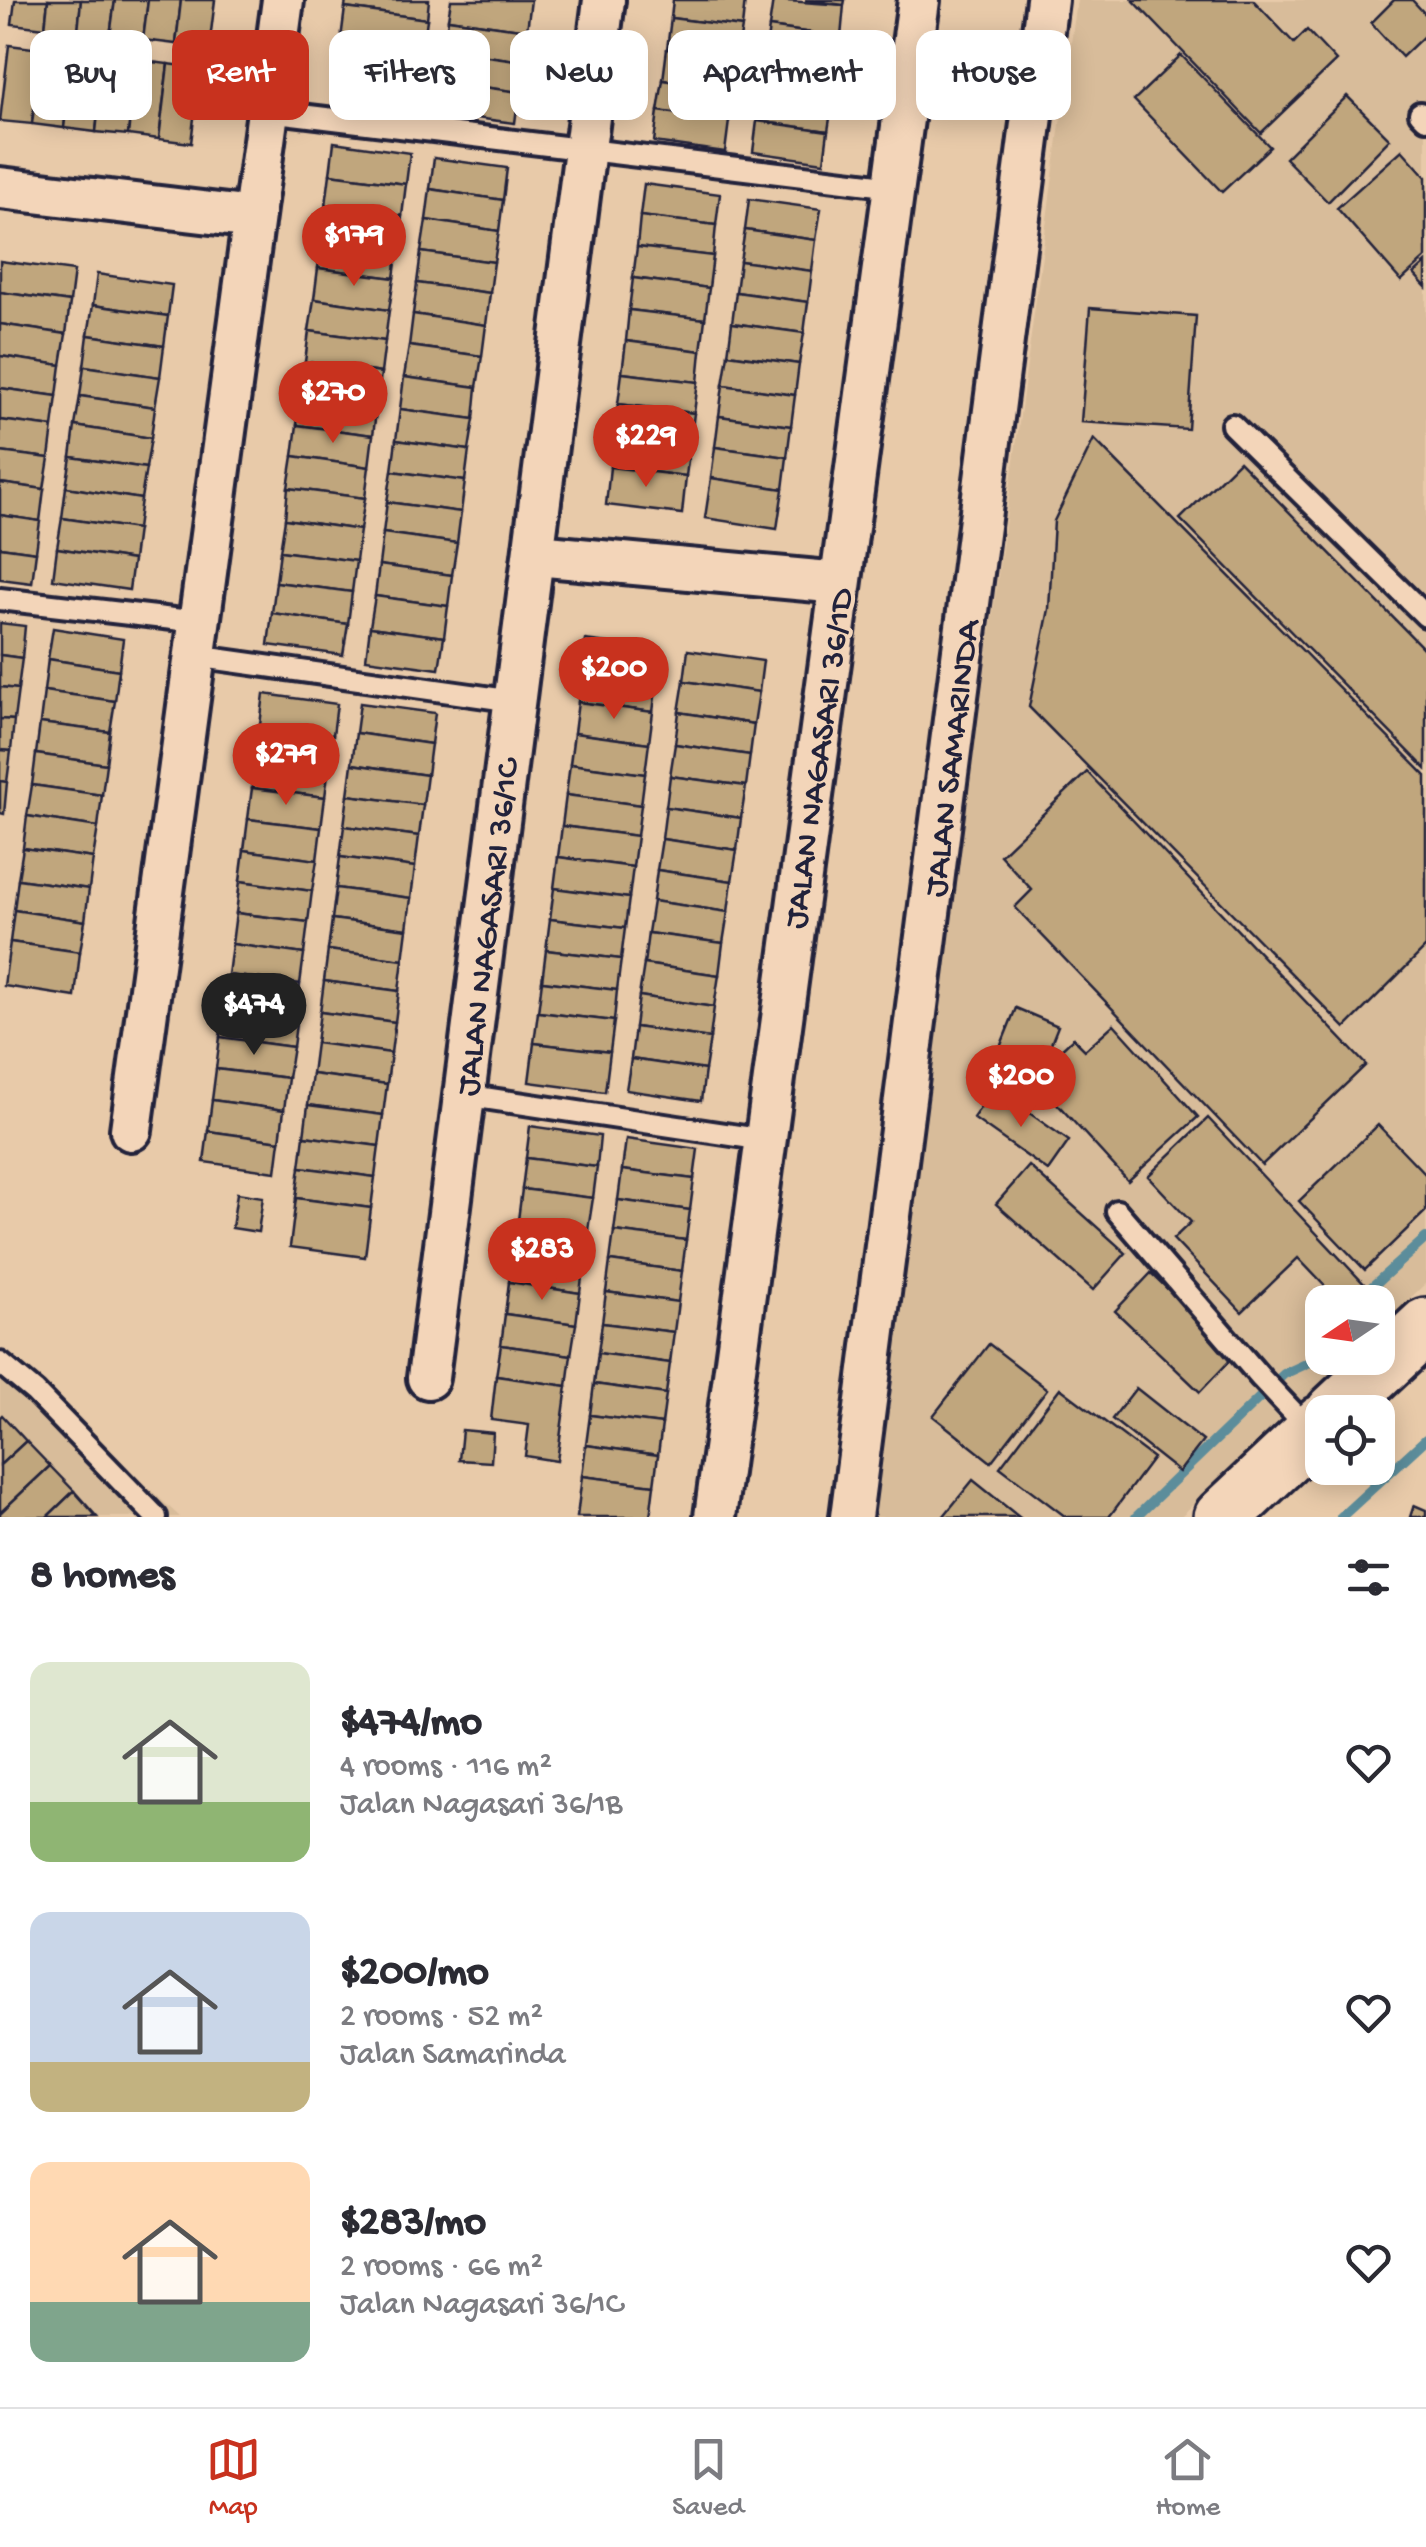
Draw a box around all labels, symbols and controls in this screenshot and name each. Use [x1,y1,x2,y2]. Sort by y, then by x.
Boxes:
chip: Buy [30,30,152,120]
chip: Rent [172,30,309,120]
chip: Filters [329,30,490,120]
chip: New [510,30,648,120]
chip: Apartment [668,30,896,120]
chip: House [916,30,1071,120]
pin: $179 [295,204,413,289]
text: $179 [324,217,384,255]
pin: $270 [274,361,392,446]
text: $270 [301,374,365,412]
pin: $229 [587,405,705,490]
text: $229 [615,418,677,456]
street label: JALAN NAGASARI 36/1D [777,586,866,932]
street label: JALAN SAMARINDA [917,616,992,899]
pin: $200 [555,637,673,722]
text: $200 [581,650,647,688]
pin: $279 [227,723,345,808]
text: $279 [255,736,317,774]
street label: JALAN NAGASARI 36/1C [449,755,532,1099]
pin: $474 [195,973,313,1058]
text: $474 [223,986,285,1024]
pin: $200 [962,1045,1080,1130]
text: $200 [988,1058,1054,1096]
pin: $283 [483,1218,601,1303]
text: $283 [510,1231,574,1269]
north arrow [1305,1285,1395,1375]
map controls [1305,1285,1395,1485]
button: locate [1305,1395,1395,1485]
icon: filters [1341,1550,1396,1605]
text: 8 homes [30,1553,174,1602]
text: $474/mo [340,1700,482,1749]
icon: home [110,1702,230,1822]
icon: heart [1341,1735,1396,1790]
text: 4 rooms · 116 m² [340,1749,552,1787]
text: Jalan Nagasari 36/1B [340,1787,622,1825]
text: $200/mo [340,1950,489,1999]
icon: home [110,1952,230,2072]
icon: heart [1341,1985,1396,2040]
text: 2 rooms · 52 m² [340,1999,543,2037]
text: Jalan Samarinda [340,2037,565,2075]
text: $283/mo [340,2200,486,2249]
icon: home [110,2202,230,2322]
icon: heart [1341,2235,1396,2290]
text: 2 rooms · 66 m² [340,2249,543,2287]
text: Jalan Nagasari 36/1C [340,2287,623,2325]
tab: Map [206,2432,261,2525]
tab: Saved [672,2432,744,2525]
tab: Home [1155,2432,1220,2525]

